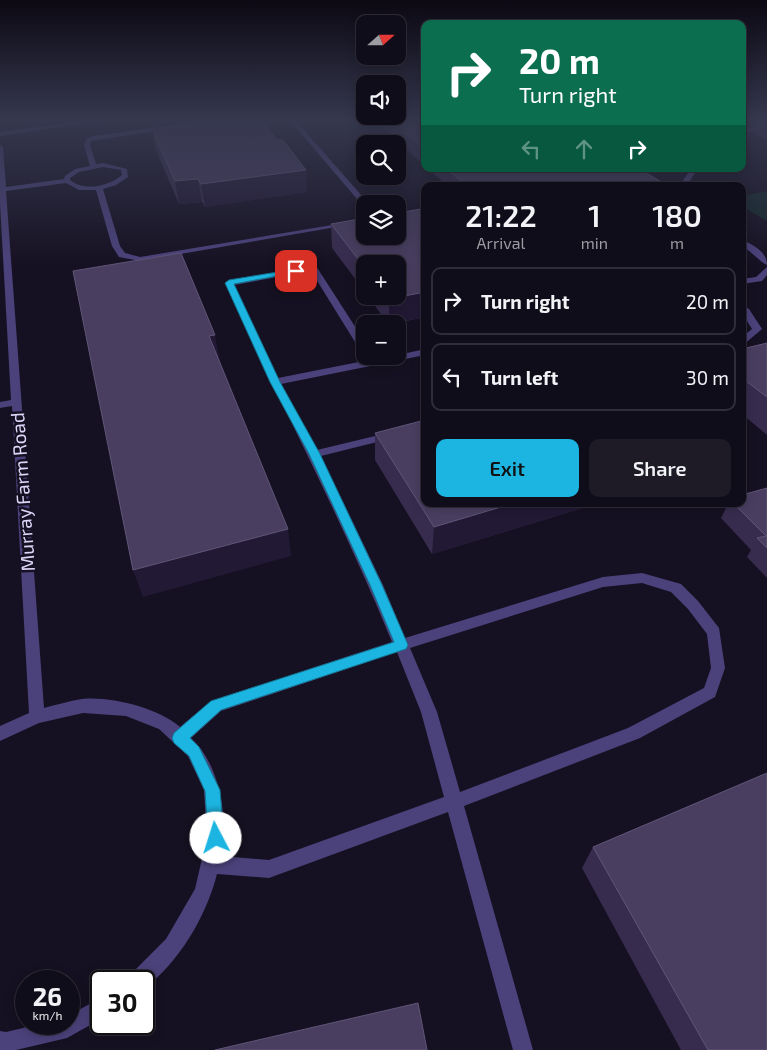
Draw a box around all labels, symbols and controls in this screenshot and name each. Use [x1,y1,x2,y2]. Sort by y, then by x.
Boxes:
north arrow [356,15,406,65]
map controls [356,15,406,365]
text: 20 m [519,39,600,81]
icon: right [436,40,501,105]
button: sound [356,75,406,125]
text: Turn right [519,81,617,107]
button: search [356,135,406,185]
icon: left [517,135,545,163]
icon: ahead [570,135,598,163]
icon: right [623,135,651,163]
button: layers [356,195,406,245]
text: 21:22 [465,197,537,233]
text: 1 [588,197,601,233]
text: 180 [652,197,702,233]
text: Arrival [477,233,525,252]
text: min [581,233,608,252]
text: m [670,233,684,252]
pin [275,250,317,292]
button: + [356,255,406,305]
icon: arrive [282,257,310,285]
icon: right [438,287,466,315]
text: Turn right [481,290,569,313]
text: 20 m [686,290,729,313]
button: − [356,315,406,365]
icon: left [438,363,466,391]
text: Turn left [481,366,558,389]
text: 30 m [686,366,729,389]
street label: Murray Farm Road [5,412,39,572]
button: Exit [436,439,579,497]
button: Share [589,439,731,497]
position arrow [189,811,241,863]
speed limit sign: 30 [90,970,155,1035]
text: 26 [33,981,62,1011]
text: km/h [33,1008,62,1022]

